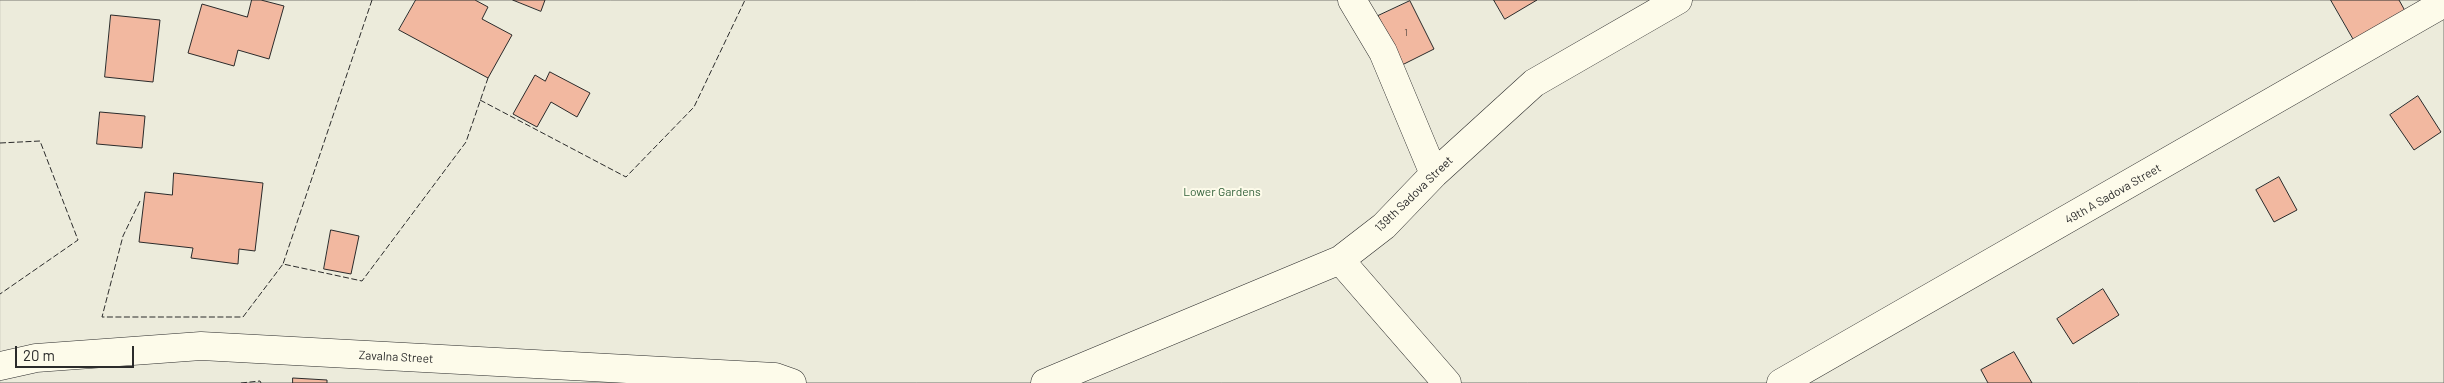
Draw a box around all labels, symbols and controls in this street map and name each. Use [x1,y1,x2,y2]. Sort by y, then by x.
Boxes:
house number: 1 [1404,27,1408,39]
street label: 139th Sadova Street [1372,153,1456,235]
street label: 49th A Sadova Street [2062,161,2164,227]
park label: Lower Gardens [1183,185,1261,199]
scale bar [18,336,136,368]
text: 20 m [23,346,55,364]
street label: Zavalna Street [358,348,434,366]

